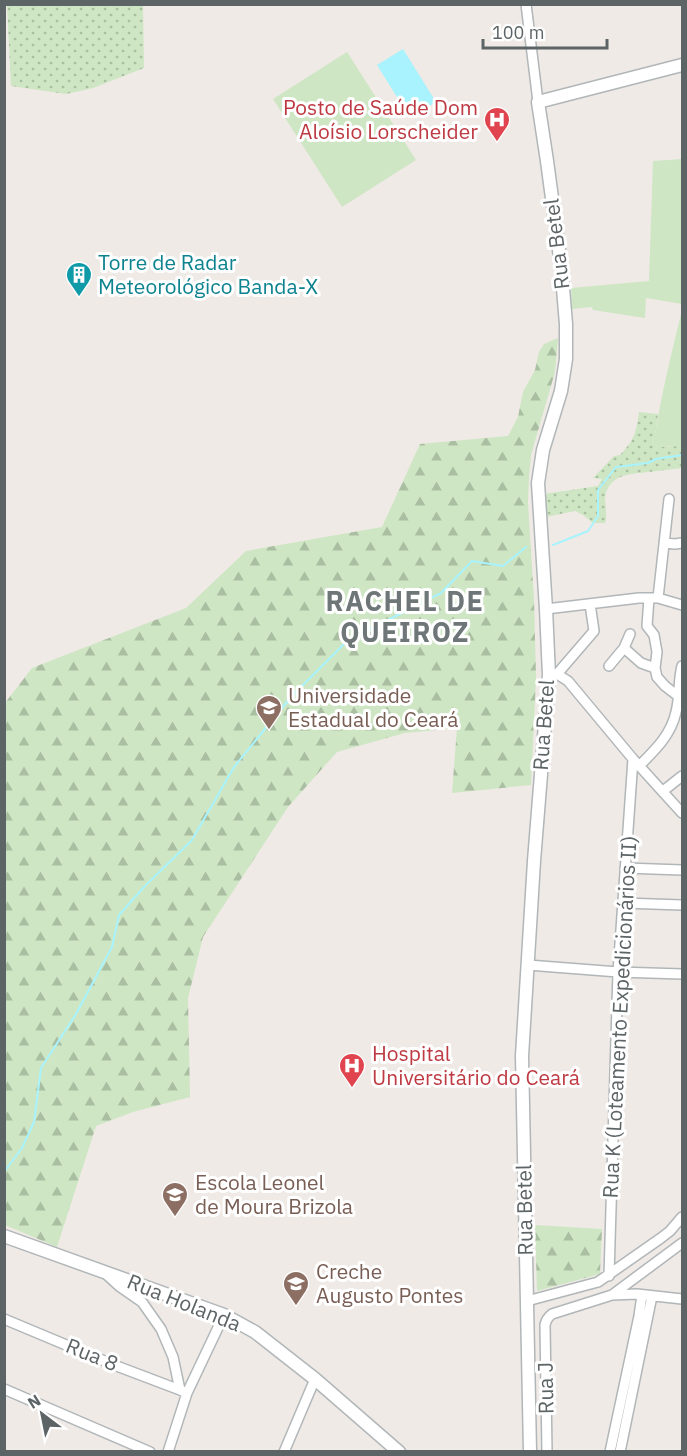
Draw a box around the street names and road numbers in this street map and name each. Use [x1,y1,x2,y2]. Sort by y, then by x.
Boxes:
street label: Rua Betel [537,197,575,291]
street label: Rua Betel [526,678,560,771]
street label: Rua K (Loteamento Expedicionários II) [596,835,642,1199]
street label: Rua Betel [509,1164,539,1256]
street label: Rua Holanda [123,1267,245,1338]
street label: Rua 8 [62,1331,123,1377]
street label: Rua J [531,1362,559,1414]

